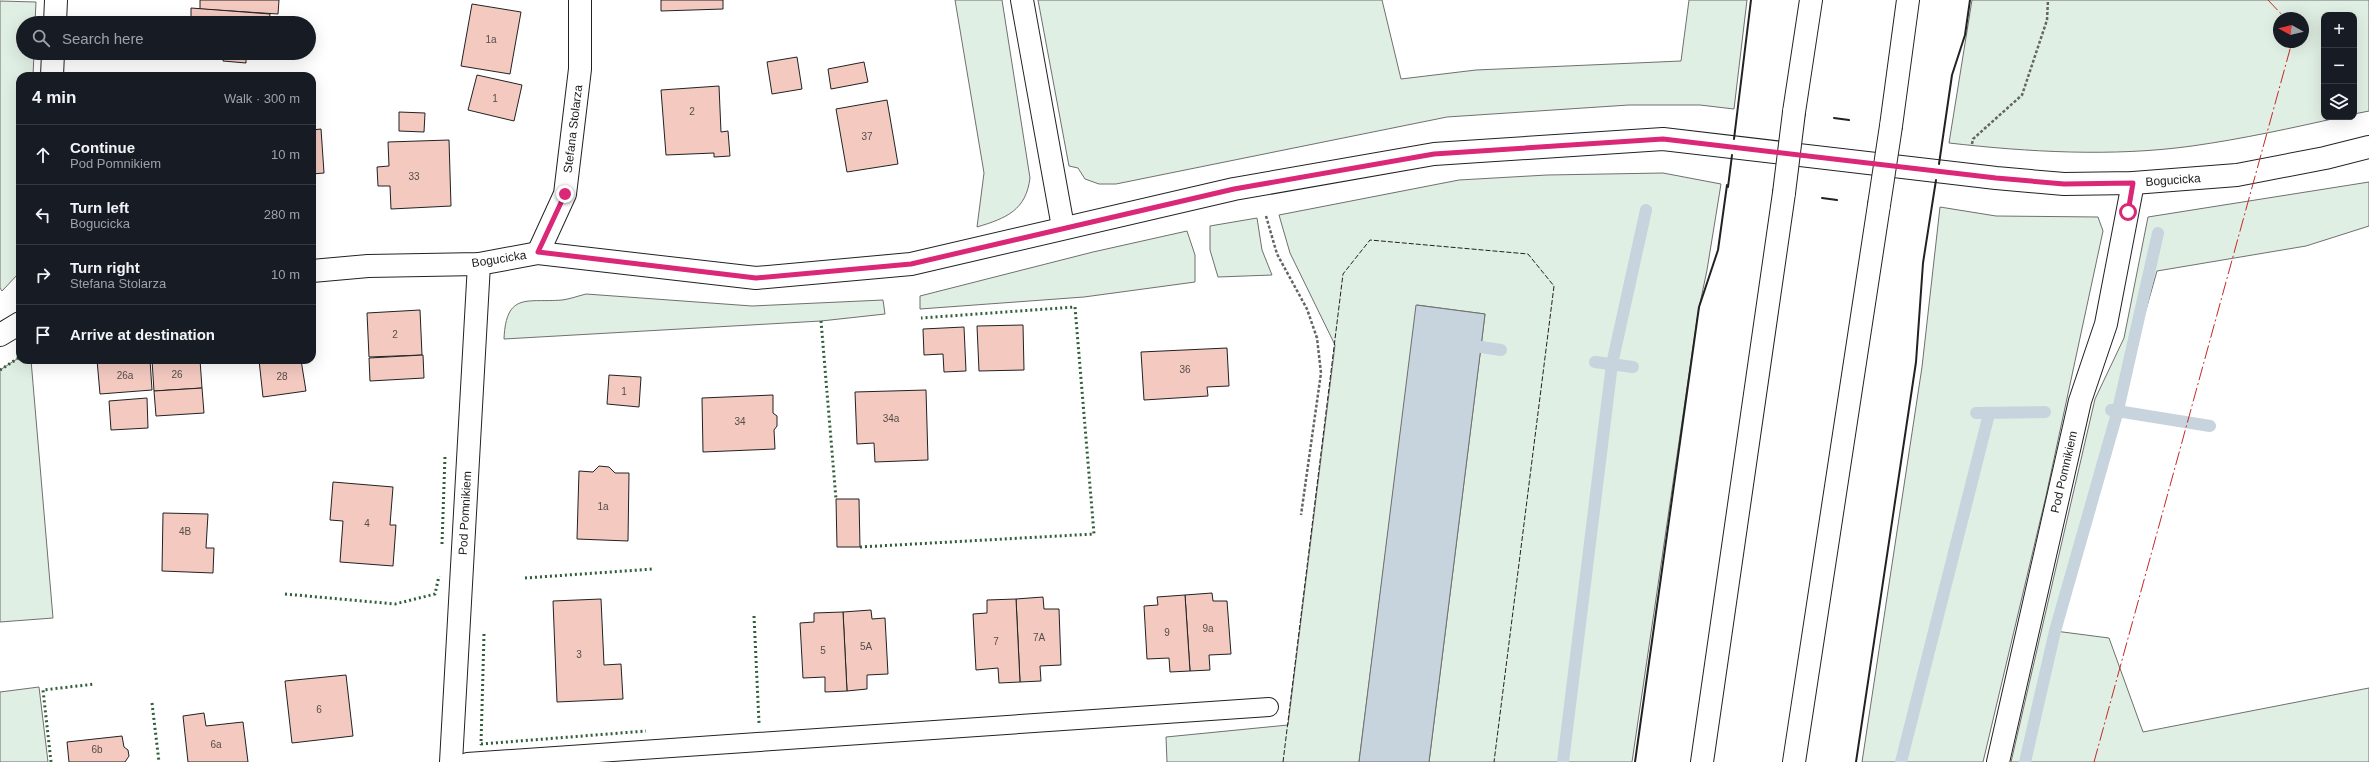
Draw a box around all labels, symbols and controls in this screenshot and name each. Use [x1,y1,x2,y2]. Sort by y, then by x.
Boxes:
north arrow [2273,12,2309,48]
map controls [2321,12,2357,120]
button: + [2321,12,2357,48]
search box [16,16,316,60]
icon: search [30,27,52,49]
text: Search here [62,30,144,47]
house number: 1a [485,34,497,45]
button: − [2321,48,2357,84]
street label: Stefana Stolarza [561,84,585,174]
button: layers [2321,84,2357,120]
text: 4 min [32,88,76,107]
text: Walk · 300 m [224,91,300,106]
house number: 1 [492,93,498,104]
house number: 2 [689,106,695,117]
house number: 37 [861,131,873,142]
text: Continue [70,139,135,156]
icon: ahead [32,144,54,166]
text: 10 m [271,147,300,162]
text: Pod Pomnikiem [70,156,161,171]
house number: 33 [408,171,420,182]
street label: Bogucicka [2145,171,2201,189]
route end [556,185,574,203]
text: Turn left [70,199,129,216]
route start [2119,203,2137,221]
icon: left [32,204,54,226]
text: 280 m [264,207,300,222]
text: Bogucicka [70,216,130,231]
street label: Bogucicka [471,248,528,270]
text: Turn right [70,259,140,276]
icon: right [32,264,54,286]
text: 10 m [271,267,300,282]
text: Stefana Stolarza [70,276,166,291]
icon: arrive [32,324,54,346]
text: Arrive at destination [70,326,215,343]
house number: 2 [392,329,398,340]
house number: 36 [1179,364,1191,375]
house number: 26 [171,369,183,380]
house number: 26a [117,370,134,381]
house number: 28 [276,371,288,382]
house number: 1 [621,386,627,397]
house number: 34a [883,413,900,424]
house number: 34 [734,416,746,427]
street label: Pod Pomnikiem [2048,429,2080,515]
street label: Pod Pomnikiem [456,471,474,555]
house number: 1a [597,501,609,512]
house number: 4 [364,518,370,529]
house number: 4B [179,526,191,537]
house number: 9a [1202,623,1214,634]
house number: 9 [1164,627,1170,638]
house number: 7A [1033,632,1045,643]
house number: 7 [993,636,999,647]
house number: 5A [860,641,872,652]
house number: 5 [820,645,826,656]
house number: 3 [576,649,582,660]
house number: 6 [316,704,322,715]
house number: 6a [210,739,222,750]
house number: 6b [91,744,103,755]

